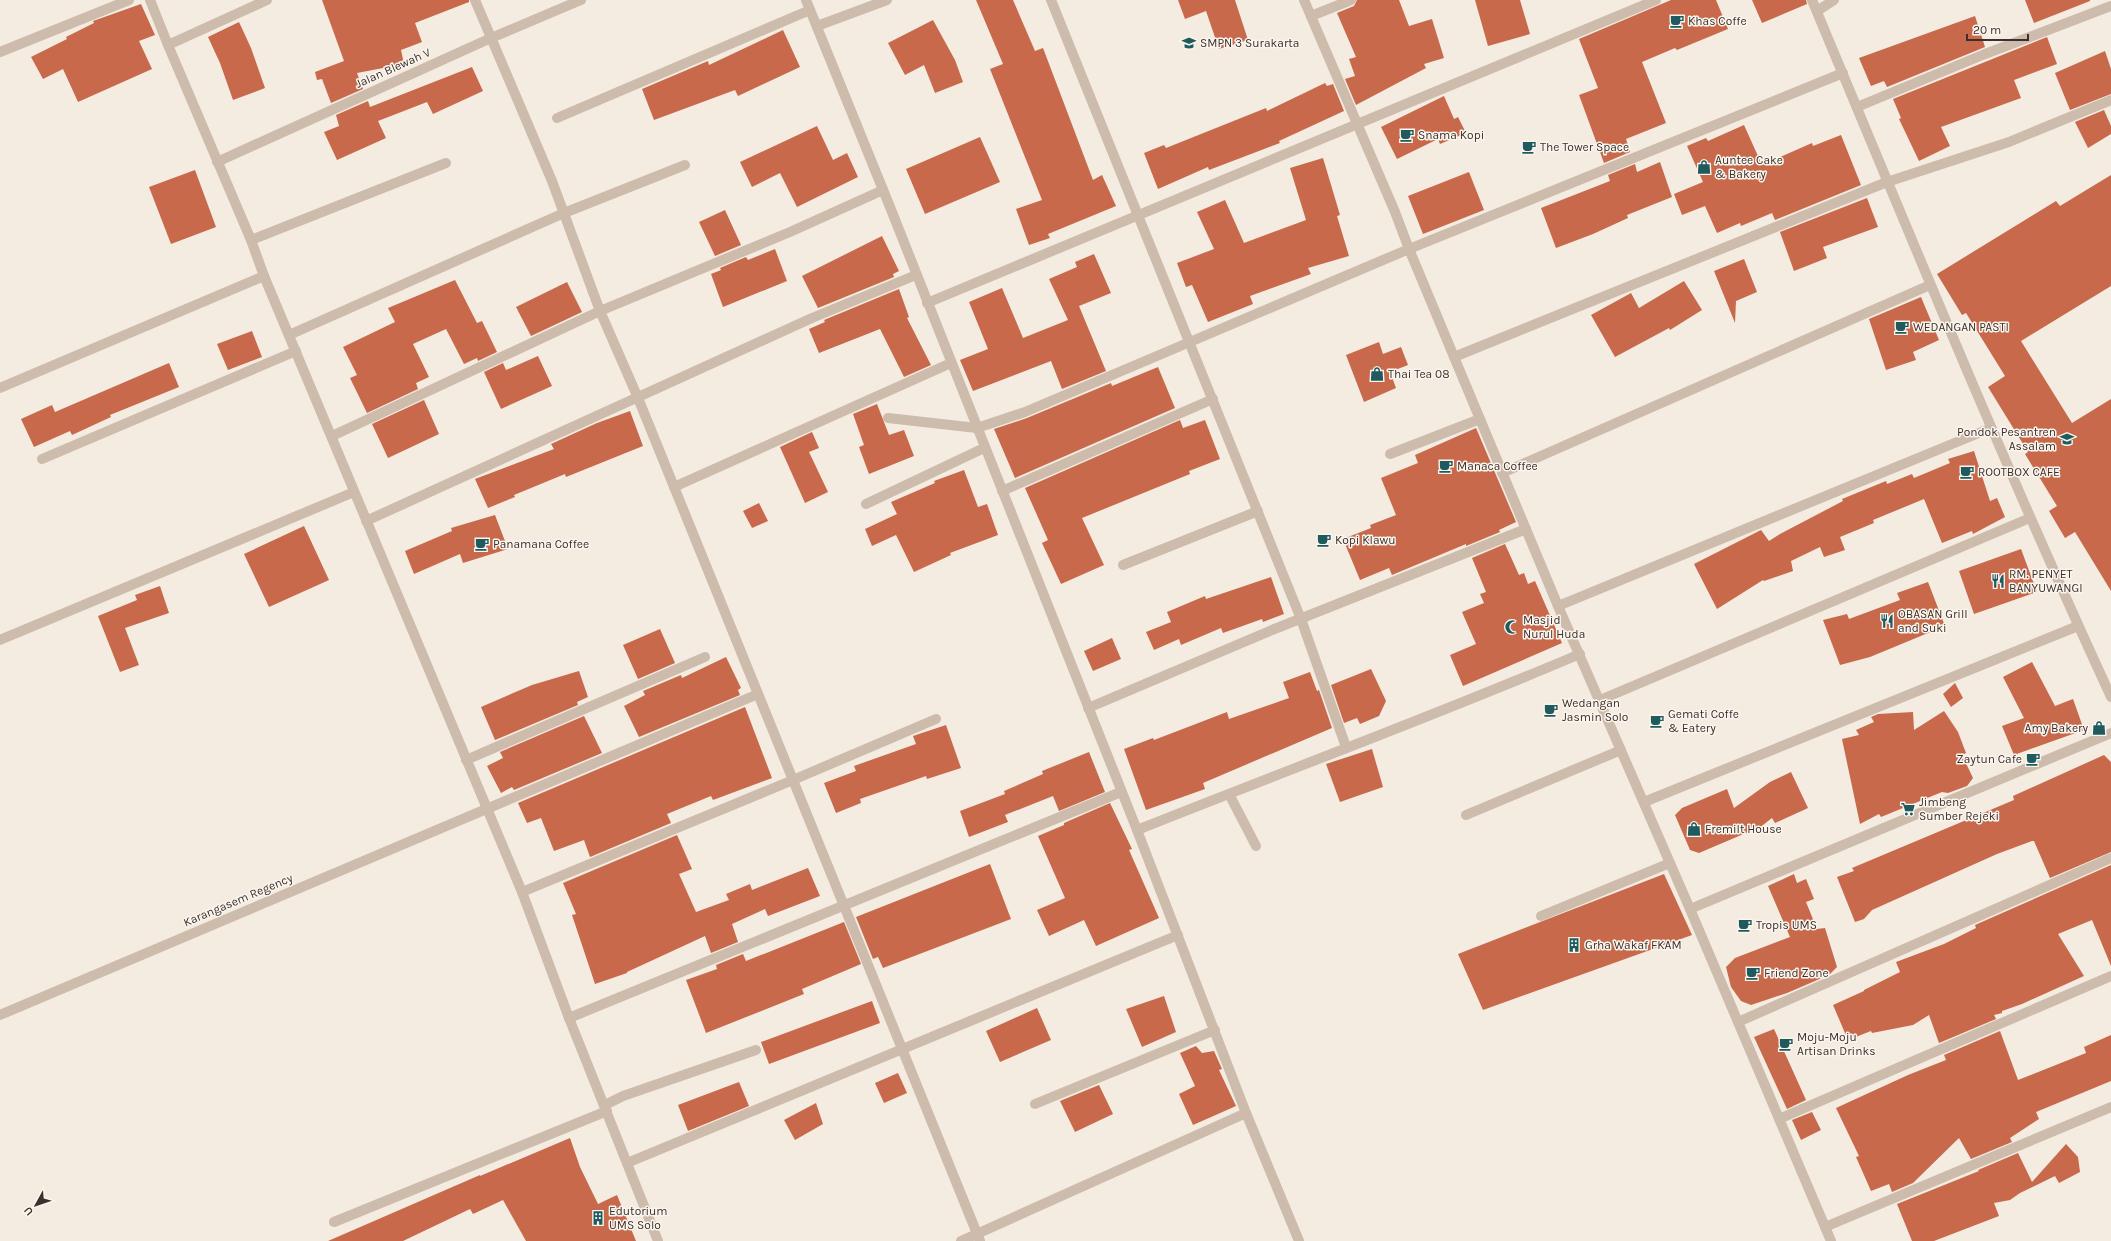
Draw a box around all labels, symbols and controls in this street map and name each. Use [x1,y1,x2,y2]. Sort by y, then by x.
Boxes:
cafe icon: Khas Coffe [1669,13,1685,29]
place label: Khas Coffe [1688,14,1747,28]
scale bar [1967,16,2028,42]
text: 20 m [1973,23,2001,37]
school or university icon: SMPN 3 Surakarta [1181,35,1197,51]
place label: SMPN 3 Surakarta [1200,36,1299,50]
street label: Jalan Blewah V [353,45,433,91]
cafe icon: Snama Kopi [1399,127,1415,143]
place label: Snama Kopi [1418,128,1484,142]
cafe icon: The Tower Space [1521,139,1537,155]
place label: The Tower Space [1540,140,1629,154]
place label: Auntee Cake & Bakery [1715,153,1783,181]
shop icon: Auntee Cake & Bakery [1696,159,1712,175]
cafe icon: WEDANGAN PASTI [1894,319,1910,335]
place label: WEDANGAN PASTI [1913,320,2009,334]
shop icon: Thai Tea 08 [1369,366,1385,382]
place label: Thai Tea 08 [1388,367,1450,381]
place label: Pondok Pesantren Assalam [1957,425,2056,453]
school or university icon: Pondok Pesantren Assalam [2059,431,2075,447]
cafe icon: Manaca Coffee [1438,458,1454,474]
place label: Manaca Coffee [1457,459,1538,473]
cafe icon: ROOTBOX CAFE [1959,464,1975,480]
place label: ROOTBOX CAFE [1978,465,2060,479]
cafe icon: Kopi Klawu [1316,532,1332,548]
place label: Kopi Klawu [1335,533,1396,547]
cafe icon: Panamana Coffee [474,536,490,552]
place label: Panamana Coffee [493,537,589,551]
place label: RM. PENYET BANYUWANGI [2009,567,2083,595]
restaurant icon: RM. PENYET BANYUWANGI [1990,573,2006,589]
place label: OBASAN Grill and Suki [1898,607,1968,635]
place label: Masjid Nurul Huda [1523,613,1585,641]
restaurant icon: OBASAN Grill and Suki [1879,613,1895,629]
mosque icon: Masjid Nurul Huda [1504,619,1520,635]
place label: Wedangan Jasmin Solo [1562,696,1628,724]
cafe icon: Wedangan Jasmin Solo [1543,702,1559,718]
place label: Gemati Coffe & Eatery [1668,707,1739,735]
cafe icon: Gemati Coffe & Eatery [1649,713,1665,729]
shop icon: Amy Bakery [2091,720,2107,736]
place label: Amy Bakery [2025,721,2088,735]
cafe icon: Zaytun Cafe [2025,751,2041,767]
place label: Zaytun Cafe [1957,752,2022,766]
place label: Jimbeng Sumber Rejeki [1919,795,1999,823]
supermarket icon: Jimbeng Sumber Rejeki [1900,801,1916,817]
shop icon: Fremilt House [1686,821,1702,837]
place label: Fremilt House [1705,822,1782,836]
street label: Karangasem Regency [181,870,295,929]
cafe icon: Tropis UMS [1737,917,1753,933]
place label: Tropis UMS [1756,918,1817,932]
building icon: Grha Wakaf FKAM [1566,937,1582,953]
place label: Grha Wakaf FKAM [1585,938,1682,952]
cafe icon: Friend Zone [1745,965,1761,981]
place label: Friend Zone [1764,966,1829,980]
place label: Moju-Moju Artisan Drinks [1797,1030,1875,1058]
cafe icon: Moju-Moju Artisan Drinks [1778,1036,1794,1052]
north arrow [16,1185,56,1225]
text: U [21,1204,36,1218]
place label: Edutorium UMS Solo [609,1204,668,1232]
building icon: Edutorium UMS Solo [590,1210,606,1226]

